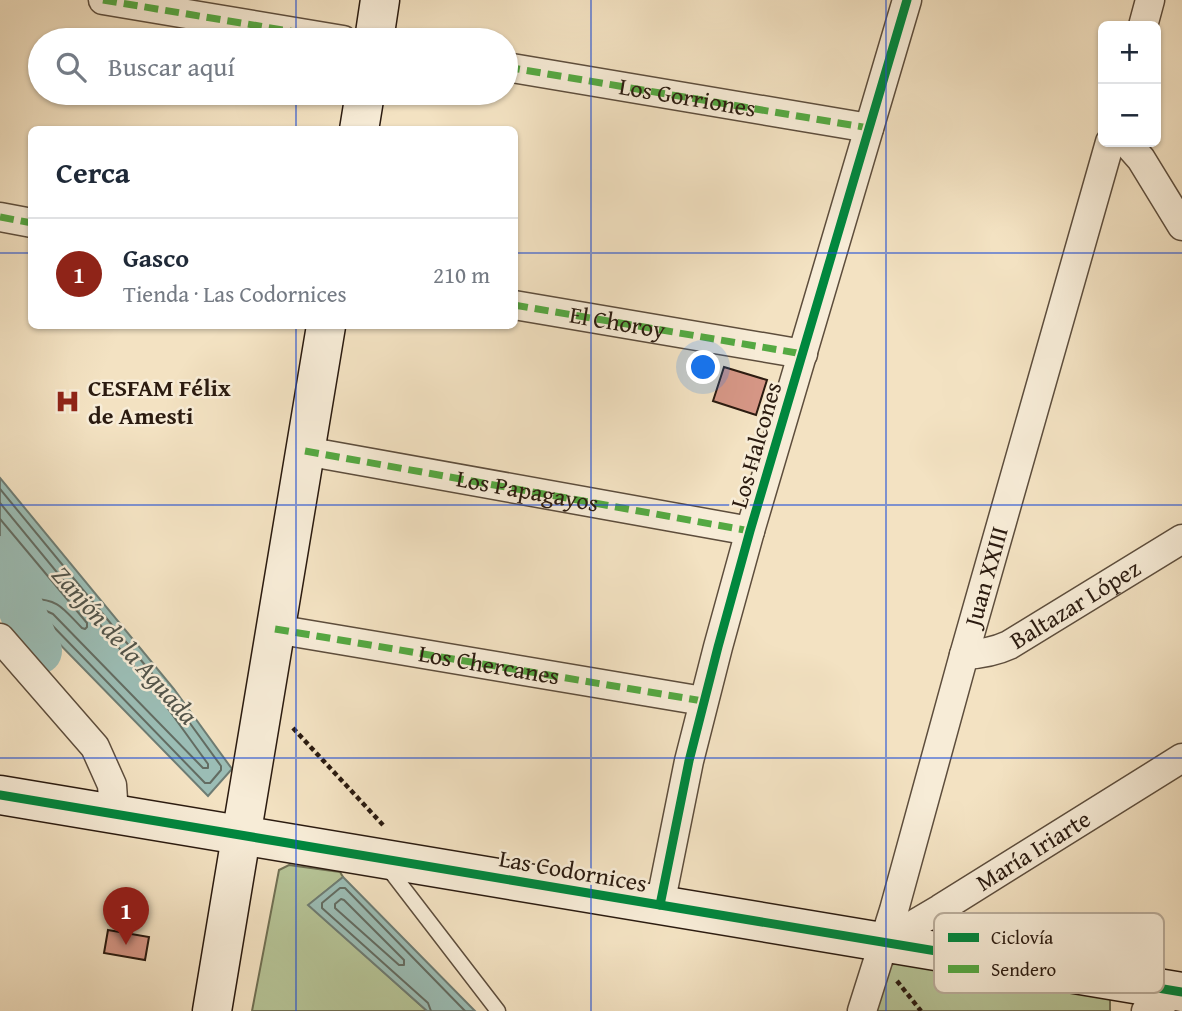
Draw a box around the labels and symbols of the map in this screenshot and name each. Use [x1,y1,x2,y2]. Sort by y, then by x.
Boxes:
street label: Los Gorriones [616,68,759,126]
street label: El Choroy [567,297,668,347]
your location [686,350,720,384]
place label: CESFAM Félix de Amesti [88,370,231,433]
street label: Los Halcones [721,378,790,512]
hospital icon: CESFAM Félix de Amesti [54,388,82,416]
street label: Los Papagayos [454,461,601,520]
street label: Juan XXIII [954,522,1017,633]
street label: Baltazar López [1003,551,1147,657]
water label: Zanjón de la Aguada [43,556,208,733]
street label: Los Chercanes [416,635,562,694]
street label: María Iriarte [969,801,1097,899]
street label: Las Codornices [496,840,650,901]
pin: 1 [103,887,149,945]
legend [934,913,1164,993]
text: Ciclovía [991,923,1053,951]
text: Sendero [991,955,1056,983]

